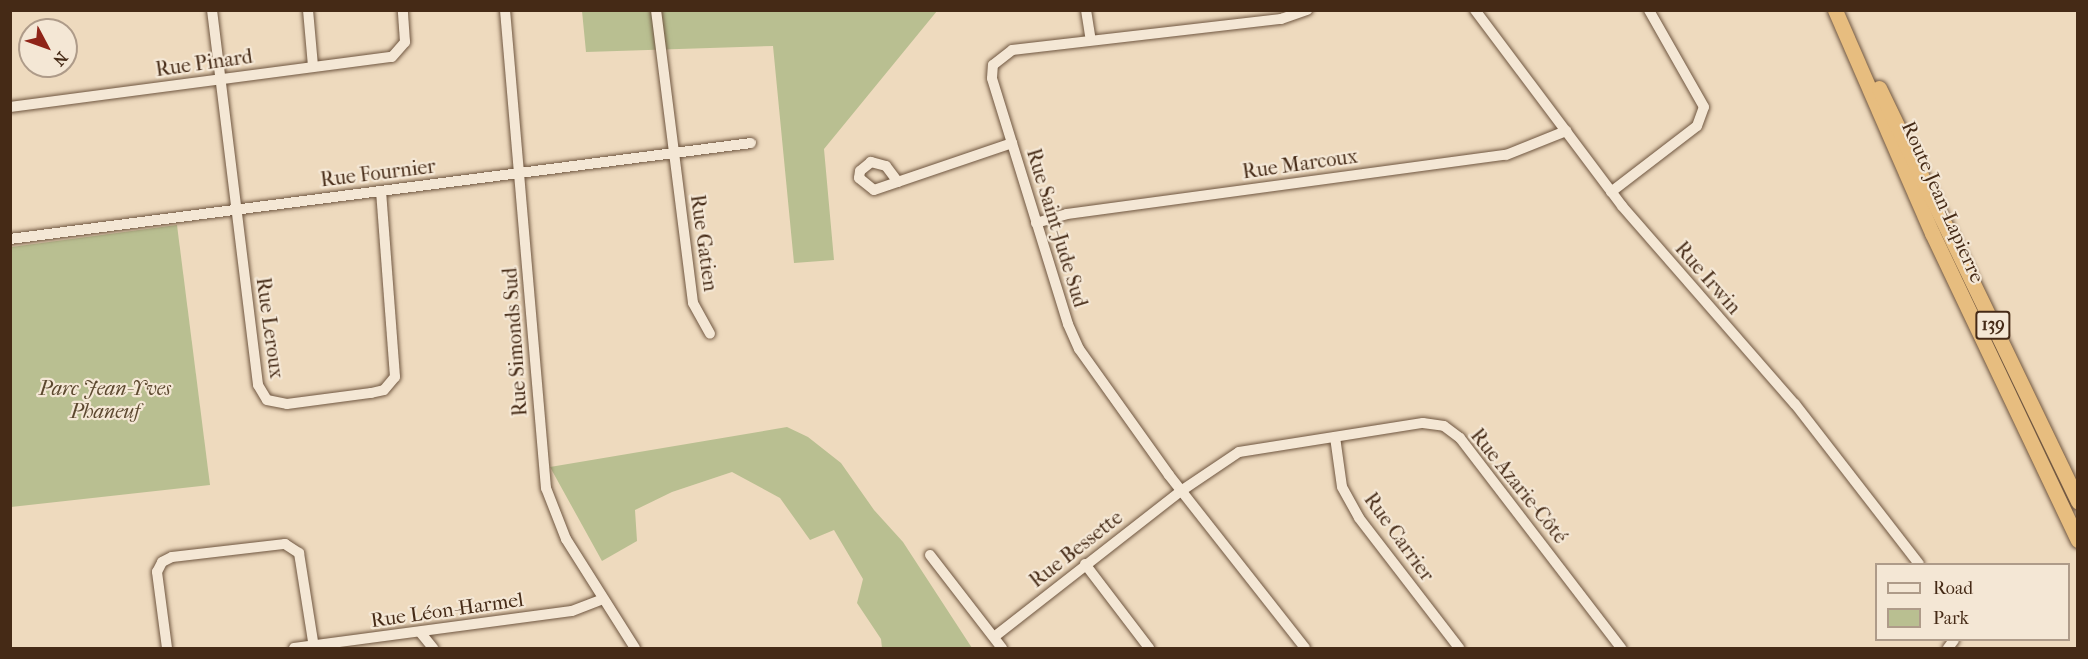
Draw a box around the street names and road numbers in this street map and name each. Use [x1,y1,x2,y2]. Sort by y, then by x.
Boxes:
street label: Rue Pinard [154,44,254,82]
street label: Route Jean-Lapierre [1897,117,1989,287]
street label: Rue Marcoux [1241,144,1359,184]
street label: Rue Saint-Jude Sud [1021,146,1093,310]
street label: Rue Fournier [319,154,437,192]
street label: Rue Gatien [685,193,723,293]
street label: Rue Irwin [1670,237,1746,319]
street label: Rue Simonds Sud [498,267,532,417]
street label: Rue Leroux [251,276,289,380]
road number: 139 [1975,310,2011,340]
street label: Rue Azarie-Côté [1465,424,1573,548]
street label: Rue Carrier [1359,488,1439,586]
street label: Rue Bessette [1025,505,1127,593]
street label: Rue Léon-Harmel [369,587,525,633]

